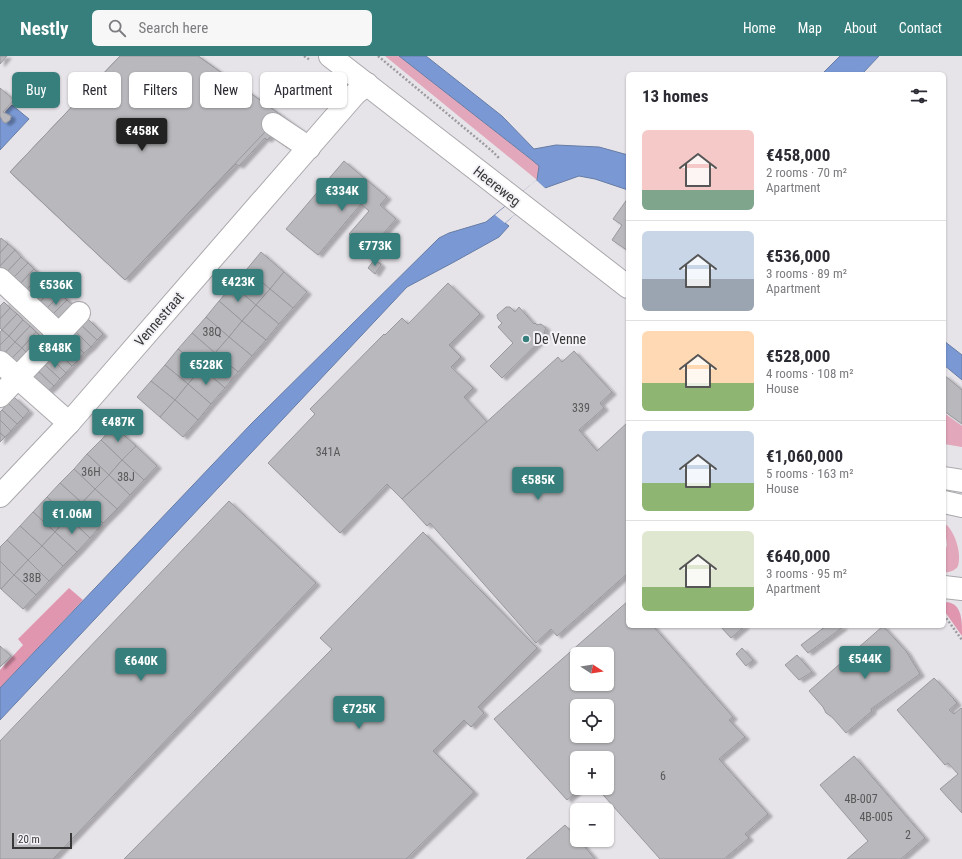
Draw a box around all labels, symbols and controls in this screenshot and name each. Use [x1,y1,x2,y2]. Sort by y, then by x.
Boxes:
search box [92,10,372,46]
text: Nestly [20,17,68,40]
icon: search [106,17,128,39]
text: Search here [138,19,208,37]
text: Home [743,20,776,36]
text: Map [798,20,822,36]
text: About [844,20,877,36]
text: Contact [899,20,942,36]
chip: Buy [12,72,60,108]
chip: Rent [68,72,121,108]
chip: Filters [129,72,192,108]
chip: New [200,72,252,108]
chip: Apartment [260,72,347,108]
icon: filters [908,85,930,107]
text: 13 homes [642,86,708,106]
pin: €458K [114,118,170,152]
text: €458K [125,123,159,138]
text: €458,000 [766,145,830,165]
icon: home [674,146,722,194]
street label: Heereweg [470,163,524,209]
text: 2 rooms · 70 m² [766,165,847,180]
pin: €334K [314,178,370,212]
text: Apartment [766,180,820,195]
text: €334K [325,183,359,198]
pin: €773K [347,233,403,267]
text: €773K [358,238,392,253]
text: €536,000 [766,246,830,266]
icon: home [674,247,722,295]
text: 3 rooms · 89 m² [766,266,847,281]
pin: €423K [210,269,266,303]
pin: €536K [28,272,84,306]
text: €423K [221,274,255,289]
text: €536K [39,277,73,292]
text: Apartment [766,281,820,296]
street label: Vennestraat [131,289,187,349]
house number: 38Q [202,325,222,339]
place label: De Venne [534,331,586,347]
marker: De Venne [521,334,531,344]
pin: €848K [27,335,83,369]
text: €848K [38,340,72,355]
text: €528,000 [766,346,830,366]
icon: home [674,347,722,395]
pin: €528K [178,352,234,386]
text: €528K [189,357,223,372]
text: 4 rooms · 108 m² [766,366,853,381]
text: House [766,381,799,396]
house number: 339 [572,401,590,415]
pin: €487K [90,409,146,443]
text: €487K [101,414,135,429]
house number: 341A [316,445,340,459]
text: €1,060,000 [766,446,843,466]
icon: home [674,447,722,495]
house number: 36H [81,465,101,479]
text: 5 rooms · 163 m² [766,466,853,481]
pin: €585K [510,467,566,501]
house number: 38J [117,470,135,484]
text: €585K [521,472,555,487]
text: House [766,481,799,496]
pin: €1.06M [39,501,105,535]
text: €1.06M [52,506,92,521]
text: €640,000 [766,546,830,566]
icon: home [674,547,722,595]
text: 3 rooms · 95 m² [766,566,847,581]
house number: 38B [23,571,41,585]
text: Apartment [766,581,820,596]
pin: €544K [837,646,893,680]
north arrow [570,647,614,691]
map controls [570,647,614,847]
pin: €640K [113,648,169,682]
text: €544K [848,651,882,666]
text: €640K [124,653,158,668]
pin: €725K [331,696,387,730]
button: locate [570,699,614,743]
text: €725K [342,701,376,716]
button: + [570,751,614,795]
house number: 6 [660,769,666,783]
house number: 4B-007 [844,792,878,806]
button: − [570,803,614,847]
house number: 4B-005 [859,810,893,824]
house number: 2 [905,828,911,842]
scale bar [12,831,72,850]
text: 20 m [18,833,40,846]

